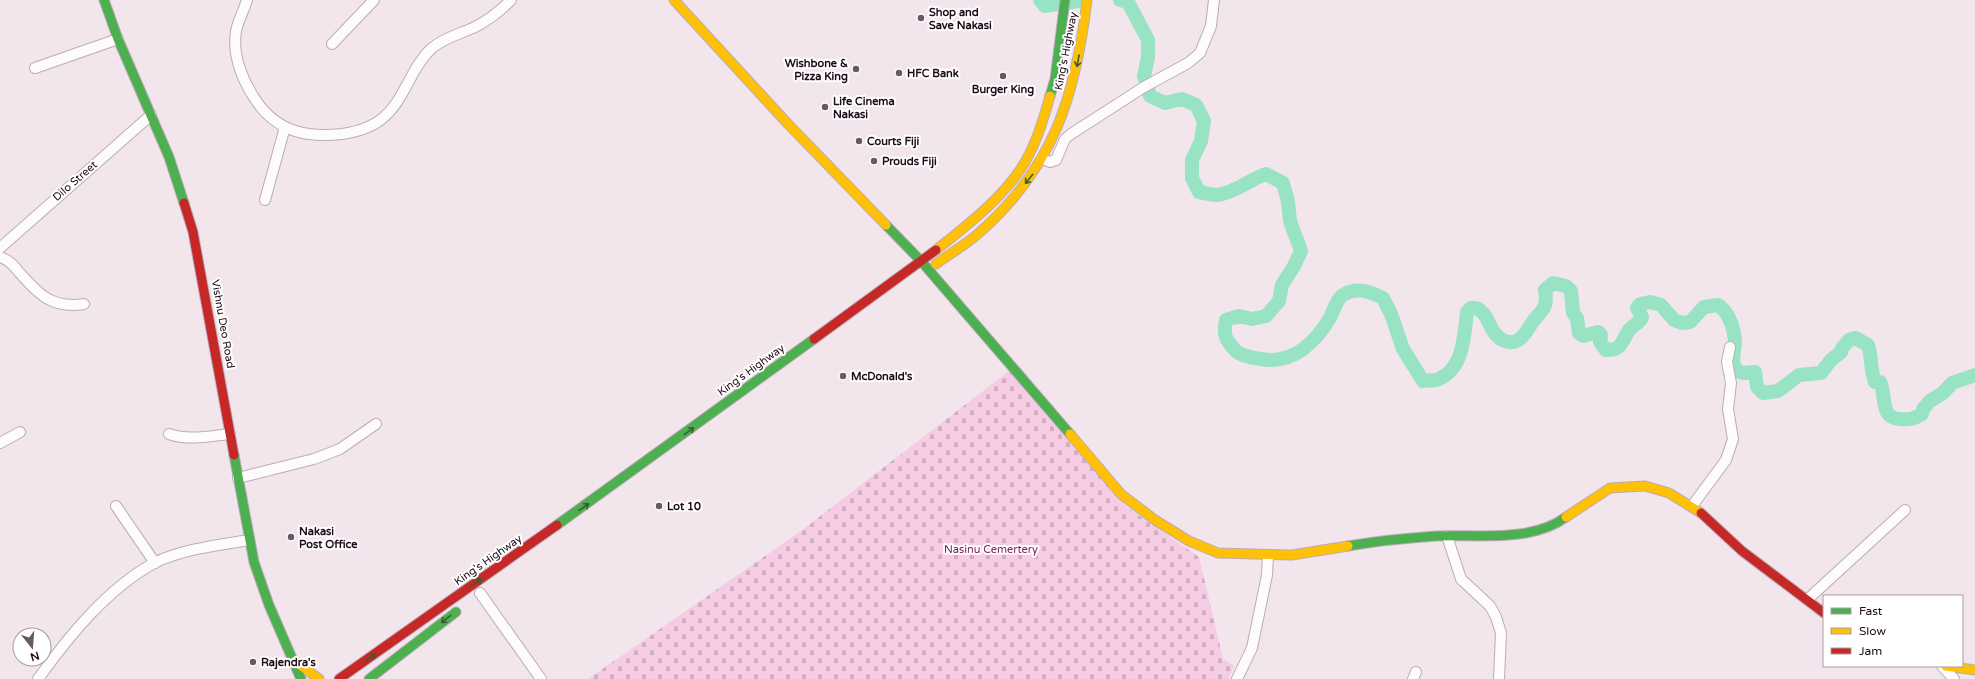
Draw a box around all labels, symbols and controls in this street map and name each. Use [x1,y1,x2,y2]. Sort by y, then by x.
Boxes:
place label: Shop and Save Nakasi [929,6,992,32]
street label: King's Highway [1052,11,1080,91]
marker: Shop and Save Nakasi [916,13,926,23]
one-way arrow [1074,54,1082,67]
place label: Wishbone & Pizza King [785,57,848,84]
marker: Wishbone & Pizza King [851,64,861,74]
place label: HFC Bank [907,67,959,80]
marker: HFC Bank [894,68,904,78]
marker: Burger King [998,71,1008,81]
place label: Burger King [972,83,1034,97]
place label: Life Cinema Nakasi [833,95,895,121]
marker: Life Cinema Nakasi [820,102,830,112]
place label: Courts Fiji [867,135,920,149]
marker: Courts Fiji [854,136,864,146]
place label: Prouds Fiji [882,155,937,169]
marker: Prouds Fiji [869,156,879,166]
street label: Dilo Street [50,158,100,204]
one-way arrow [1024,174,1033,185]
street label: Vishnu Deo Road [209,279,237,369]
street label: King's Highway [715,341,787,399]
place label: McDonald's [851,370,913,383]
marker: McDonald's [838,371,848,381]
one-way arrow [683,426,694,435]
place label: Lot 10 [667,500,701,513]
marker: Lot 10 [654,501,664,511]
one-way arrow [578,503,589,511]
place label: Nakasi Post Office [299,525,358,551]
marker: Nakasi Post Office [286,532,296,542]
street label: King's Highway [452,532,524,588]
park label: Nasinu Cemertery [944,543,1038,556]
one-way arrow [472,578,483,586]
legend [1823,595,1963,667]
text: Fast [1859,604,1883,618]
one-way arrow [440,615,451,624]
text: Slow [1859,624,1886,638]
north arrow [12,627,52,667]
text: Jam [1859,644,1882,658]
text: N [29,649,41,664]
one-way arrow [366,653,377,661]
place label: Rajendra's [261,656,317,670]
marker: Rajendra's [248,657,258,667]

